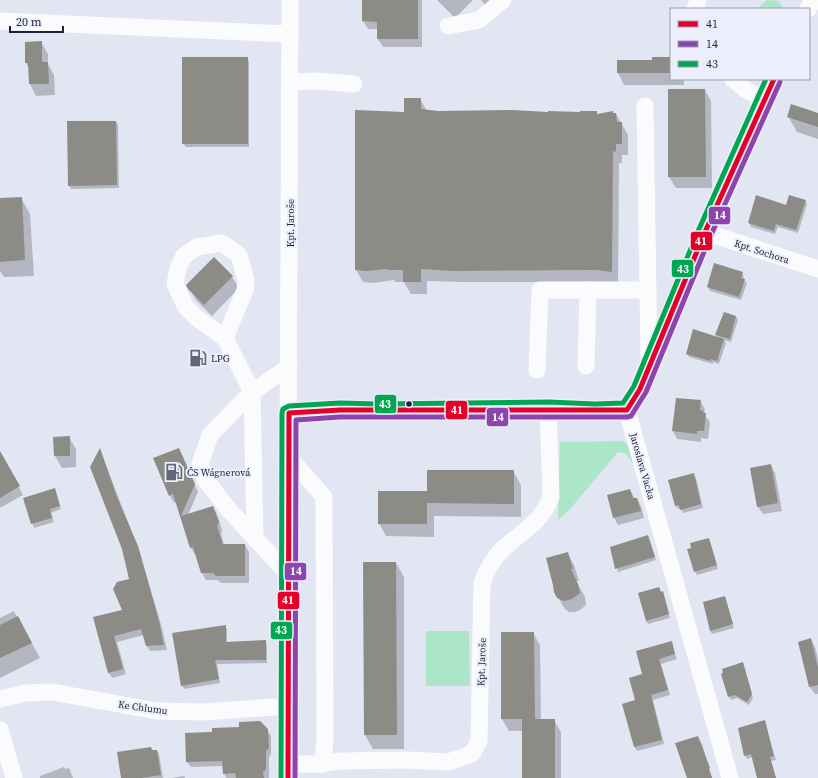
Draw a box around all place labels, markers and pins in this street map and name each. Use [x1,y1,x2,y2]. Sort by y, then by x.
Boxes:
fuel station icon: LPG [188,348,208,368]
place label: LPG [211,352,230,365]
unlabelled marker [404,399,414,409]
fuel station icon: ČS Wágnerová [164,462,184,482]
place label: ČS Wágnerová [187,466,251,479]

